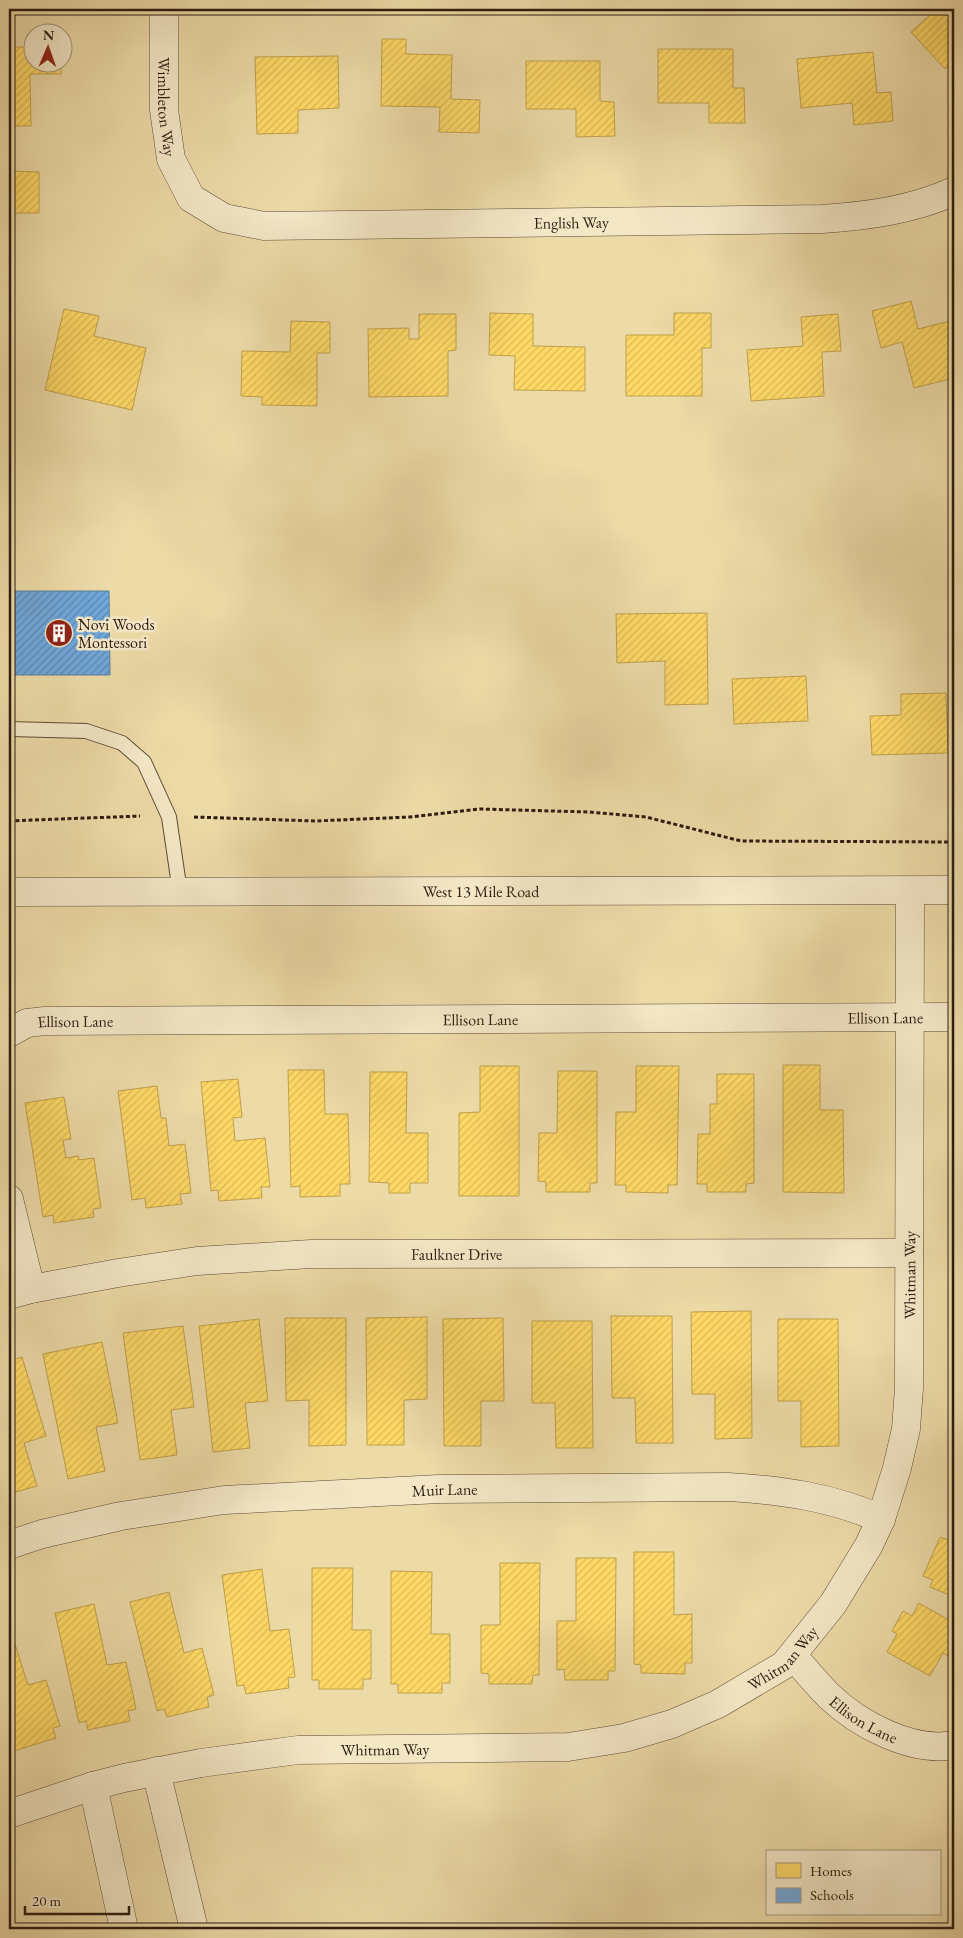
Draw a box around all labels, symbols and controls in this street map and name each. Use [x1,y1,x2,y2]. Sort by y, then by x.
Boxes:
north arrow [22,22,72,72]
text: N [42,26,55,44]
street label: Wimbleton Way [154,57,181,159]
street label: English Way [534,211,610,233]
place label: Novi Woods Montessori [78,614,155,653]
building icon: Novi Woods Montessori [44,618,74,648]
street label: West 13 Mile Road [423,880,540,902]
street label: Ellison Lane [847,1007,923,1028]
street label: Ellison Lane [442,1008,518,1030]
street label: Ellison Lane [36,1010,113,1032]
street label: Whitman Way [899,1230,920,1319]
street label: Faulkner Drive [411,1243,502,1264]
street label: Muir Lane [411,1478,478,1501]
street label: Whitman Way [744,1620,823,1695]
street label: Ellison Lane [825,1691,900,1748]
street label: Whitman Way [341,1738,431,1760]
legend [766,1850,940,1916]
text: Homes [810,1861,852,1880]
scale bar [25,1883,129,1915]
text: Schools [810,1885,854,1904]
text: 20 m [32,1891,61,1910]

